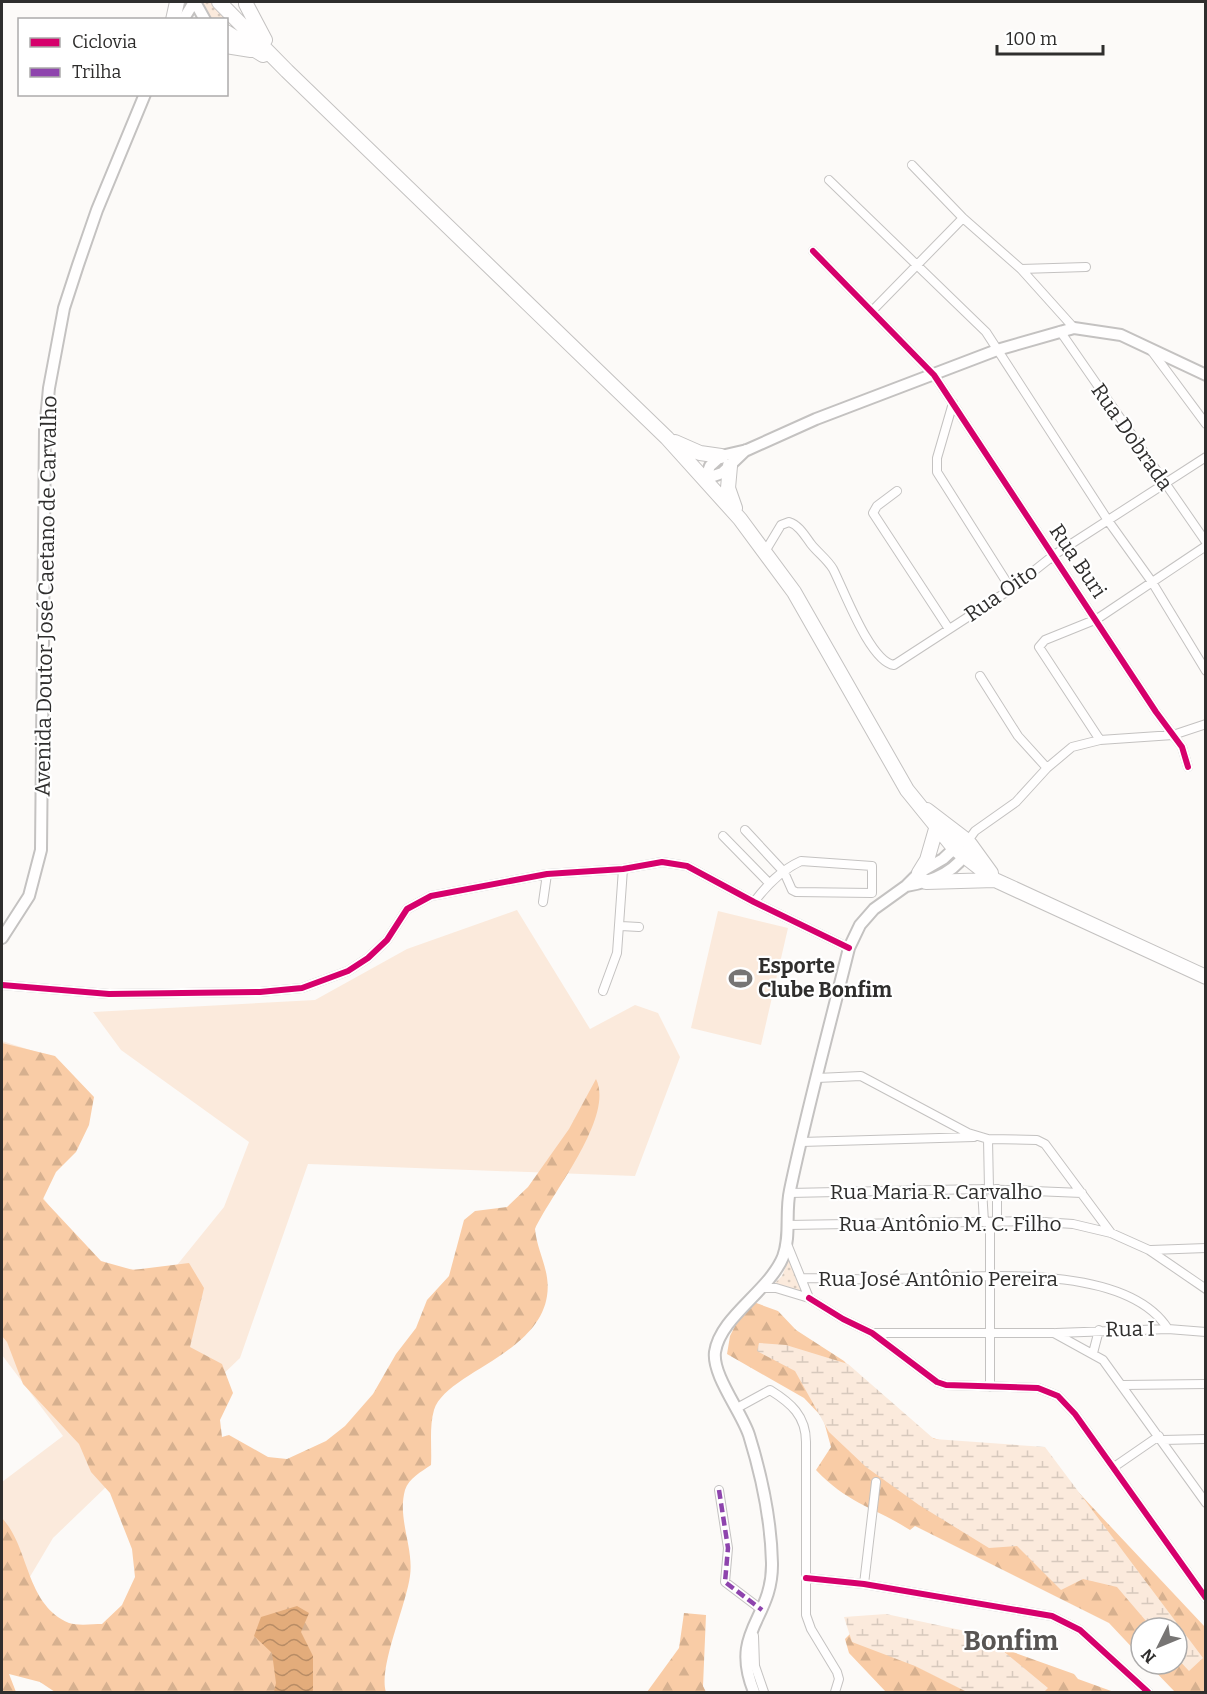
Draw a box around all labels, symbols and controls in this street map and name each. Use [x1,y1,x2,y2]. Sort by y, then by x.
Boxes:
legend [18,18,228,96]
scale bar [997,18,1104,56]
text: 100 m [1006,28,1057,50]
text: Ciclovia [72,31,137,53]
text: Trilha [72,61,122,83]
street label: Rua Dobrada [1085,378,1179,496]
street label: Avenida Doutor José Caetano de Carvalho [30,395,62,797]
street label: Rua Buri [1044,519,1112,603]
street label: Rua Oito [959,559,1043,627]
place label: Esporte Clube Bonfim [758,953,892,1003]
sports icon: Esporte Clube Bonfim [727,965,753,991]
street label: Rua Maria R. Carvalho [830,1179,1042,1205]
street label: Rua Antônio M. C. Filho [838,1211,1062,1237]
street label: Rua José Antônio Pereira [818,1266,1058,1292]
street label: Rua I [1105,1316,1155,1342]
north arrow [1129,1616,1189,1676]
district label: Bonfim [964,1625,1059,1657]
text: N [1137,1645,1160,1667]

